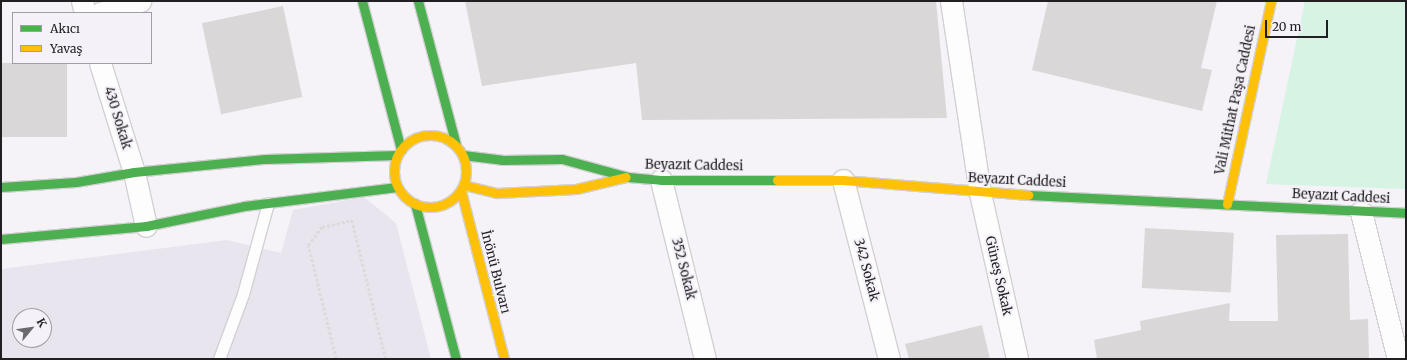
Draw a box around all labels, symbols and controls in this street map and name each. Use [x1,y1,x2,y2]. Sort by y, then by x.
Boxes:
legend [12,12,152,64]
scale bar [1267,12,1330,38]
text: 20 m [1272,19,1301,34]
text: Akıcı [50,21,80,36]
street label: Vali Mithat Paşa Caddesi [1213,24,1259,176]
text: Yavaş [50,41,82,56]
street label: 430 Sokak [100,85,134,151]
street label: Beyazıt Caddesi [645,157,743,175]
street label: Beyazıt Caddesi [967,171,1067,191]
street label: Beyazıt Caddesi [1291,187,1391,207]
street label: İnönü Bulvarı [477,229,513,315]
street label: Güneş Sokak [981,235,1015,317]
street label: 352 Sokak [668,236,698,302]
street label: 342 Sokak [850,237,882,303]
north arrow [12,308,52,348]
text: K [34,316,50,330]

